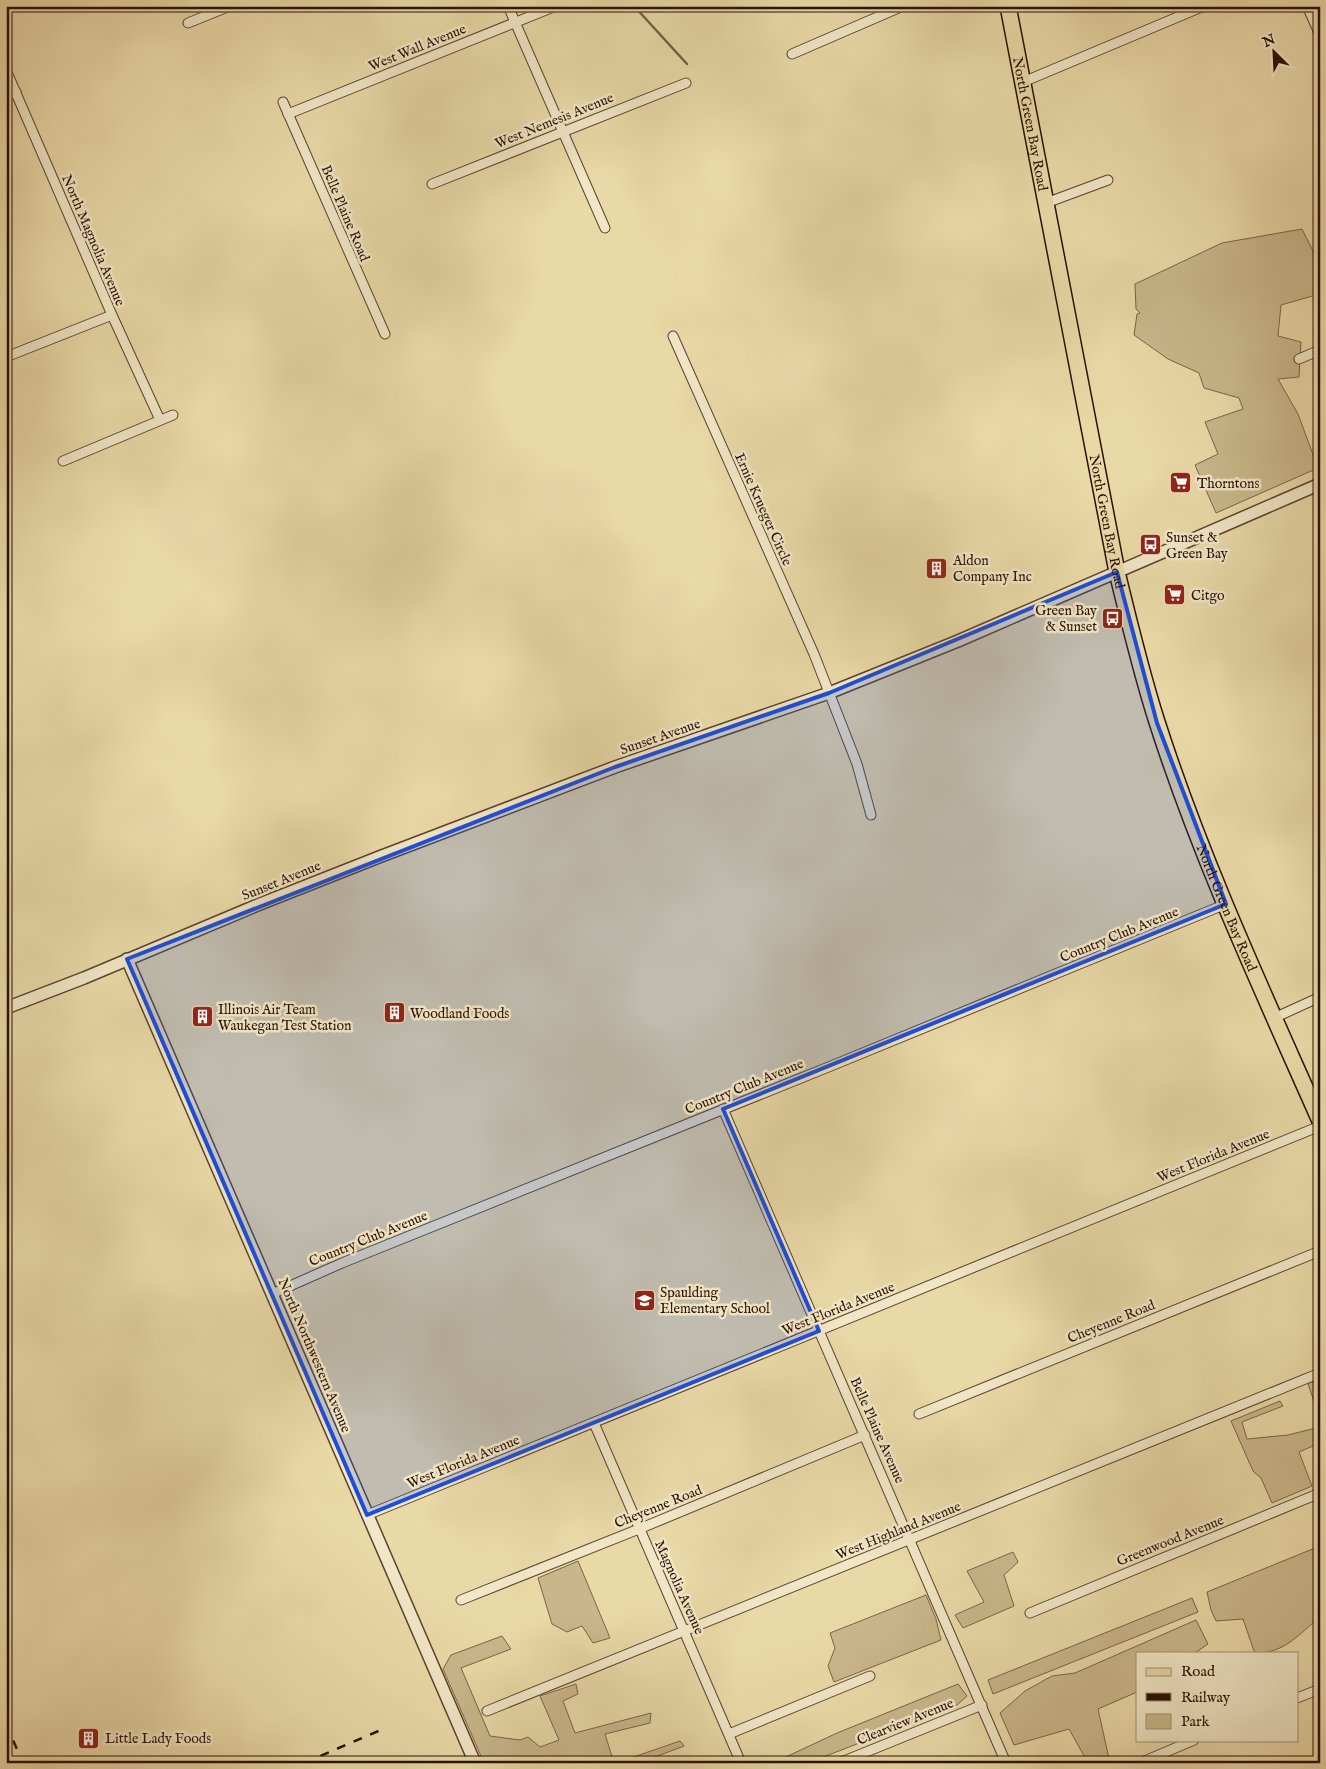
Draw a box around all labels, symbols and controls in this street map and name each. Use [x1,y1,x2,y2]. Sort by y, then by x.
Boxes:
street label: West Wall Avenue [366,20,469,76]
north arrow [1248,28,1298,78]
text: N [1259,30,1278,52]
street label: North Green Bay Road [1008,55,1052,193]
street label: West Nemesis Avenue [492,89,617,153]
street label: Belle Plaine Road [317,162,374,265]
street label: North Magnolia Avenue [57,172,129,309]
street label: Ernie Krueger Circle [730,450,796,569]
street label: North Green Bay Road [1085,453,1129,591]
supermarket icon: Thorntons [1169,471,1193,495]
place label: Thorntons [1197,475,1259,493]
place label: Sunset & Green Bay [1166,529,1228,563]
bus stop icon: Sunset & Green Bay [1138,533,1162,557]
place label: Aldon Company Inc [952,552,1032,586]
building icon: Aldon Company Inc [925,556,949,580]
supermarket icon: Citgo [1163,583,1187,607]
place label: Citgo [1191,587,1225,605]
place label: Green Bay & Sunset [1035,602,1097,636]
bus stop icon: Green Bay & Sunset [1101,606,1125,630]
street label: Sunset Avenue [618,715,703,759]
street label: North Green Bay Road [1192,842,1261,975]
street label: Sunset Avenue [239,857,324,905]
street label: Country Club Avenue [1057,903,1182,967]
place label: Illinois Air Team Waukegan Test Station [218,1001,352,1035]
building icon: Woodland Foods [382,1001,406,1025]
building icon: Illinois Air Team Waukegan Test Station [190,1005,214,1029]
place label: Woodland Foods [410,1005,509,1023]
street label: Country Club Avenue [682,1055,807,1119]
street label: West Florida Avenue [1154,1125,1273,1187]
street label: Country Club Avenue [306,1207,431,1271]
street label: North Northwestern Avenue [273,1275,355,1436]
street label: West Florida Avenue [779,1278,898,1340]
place label: Spaulding Elementary School [660,1284,770,1318]
school or university icon: Spaulding Elementary School [632,1288,656,1312]
street label: Cheyenne Road [1065,1296,1158,1348]
street label: Belle Plaine Avenue [846,1375,909,1487]
street label: West Florida Avenue [404,1431,523,1493]
street label: Cheyenne Road [612,1481,705,1533]
street label: West Highland Avenue [833,1497,964,1564]
street label: Greenwood Avenue [1114,1511,1227,1571]
street label: Magnolia Avenue [650,1538,708,1638]
legend [1136,1652,1298,1742]
text: Road [1181,1662,1216,1681]
text: Railway [1181,1688,1231,1707]
street label: Clearview Avenue [854,1694,957,1750]
text: Park [1181,1712,1211,1731]
building icon: Little Lady Foods [77,1726,101,1750]
place label: Little Lady Foods [105,1730,211,1748]

